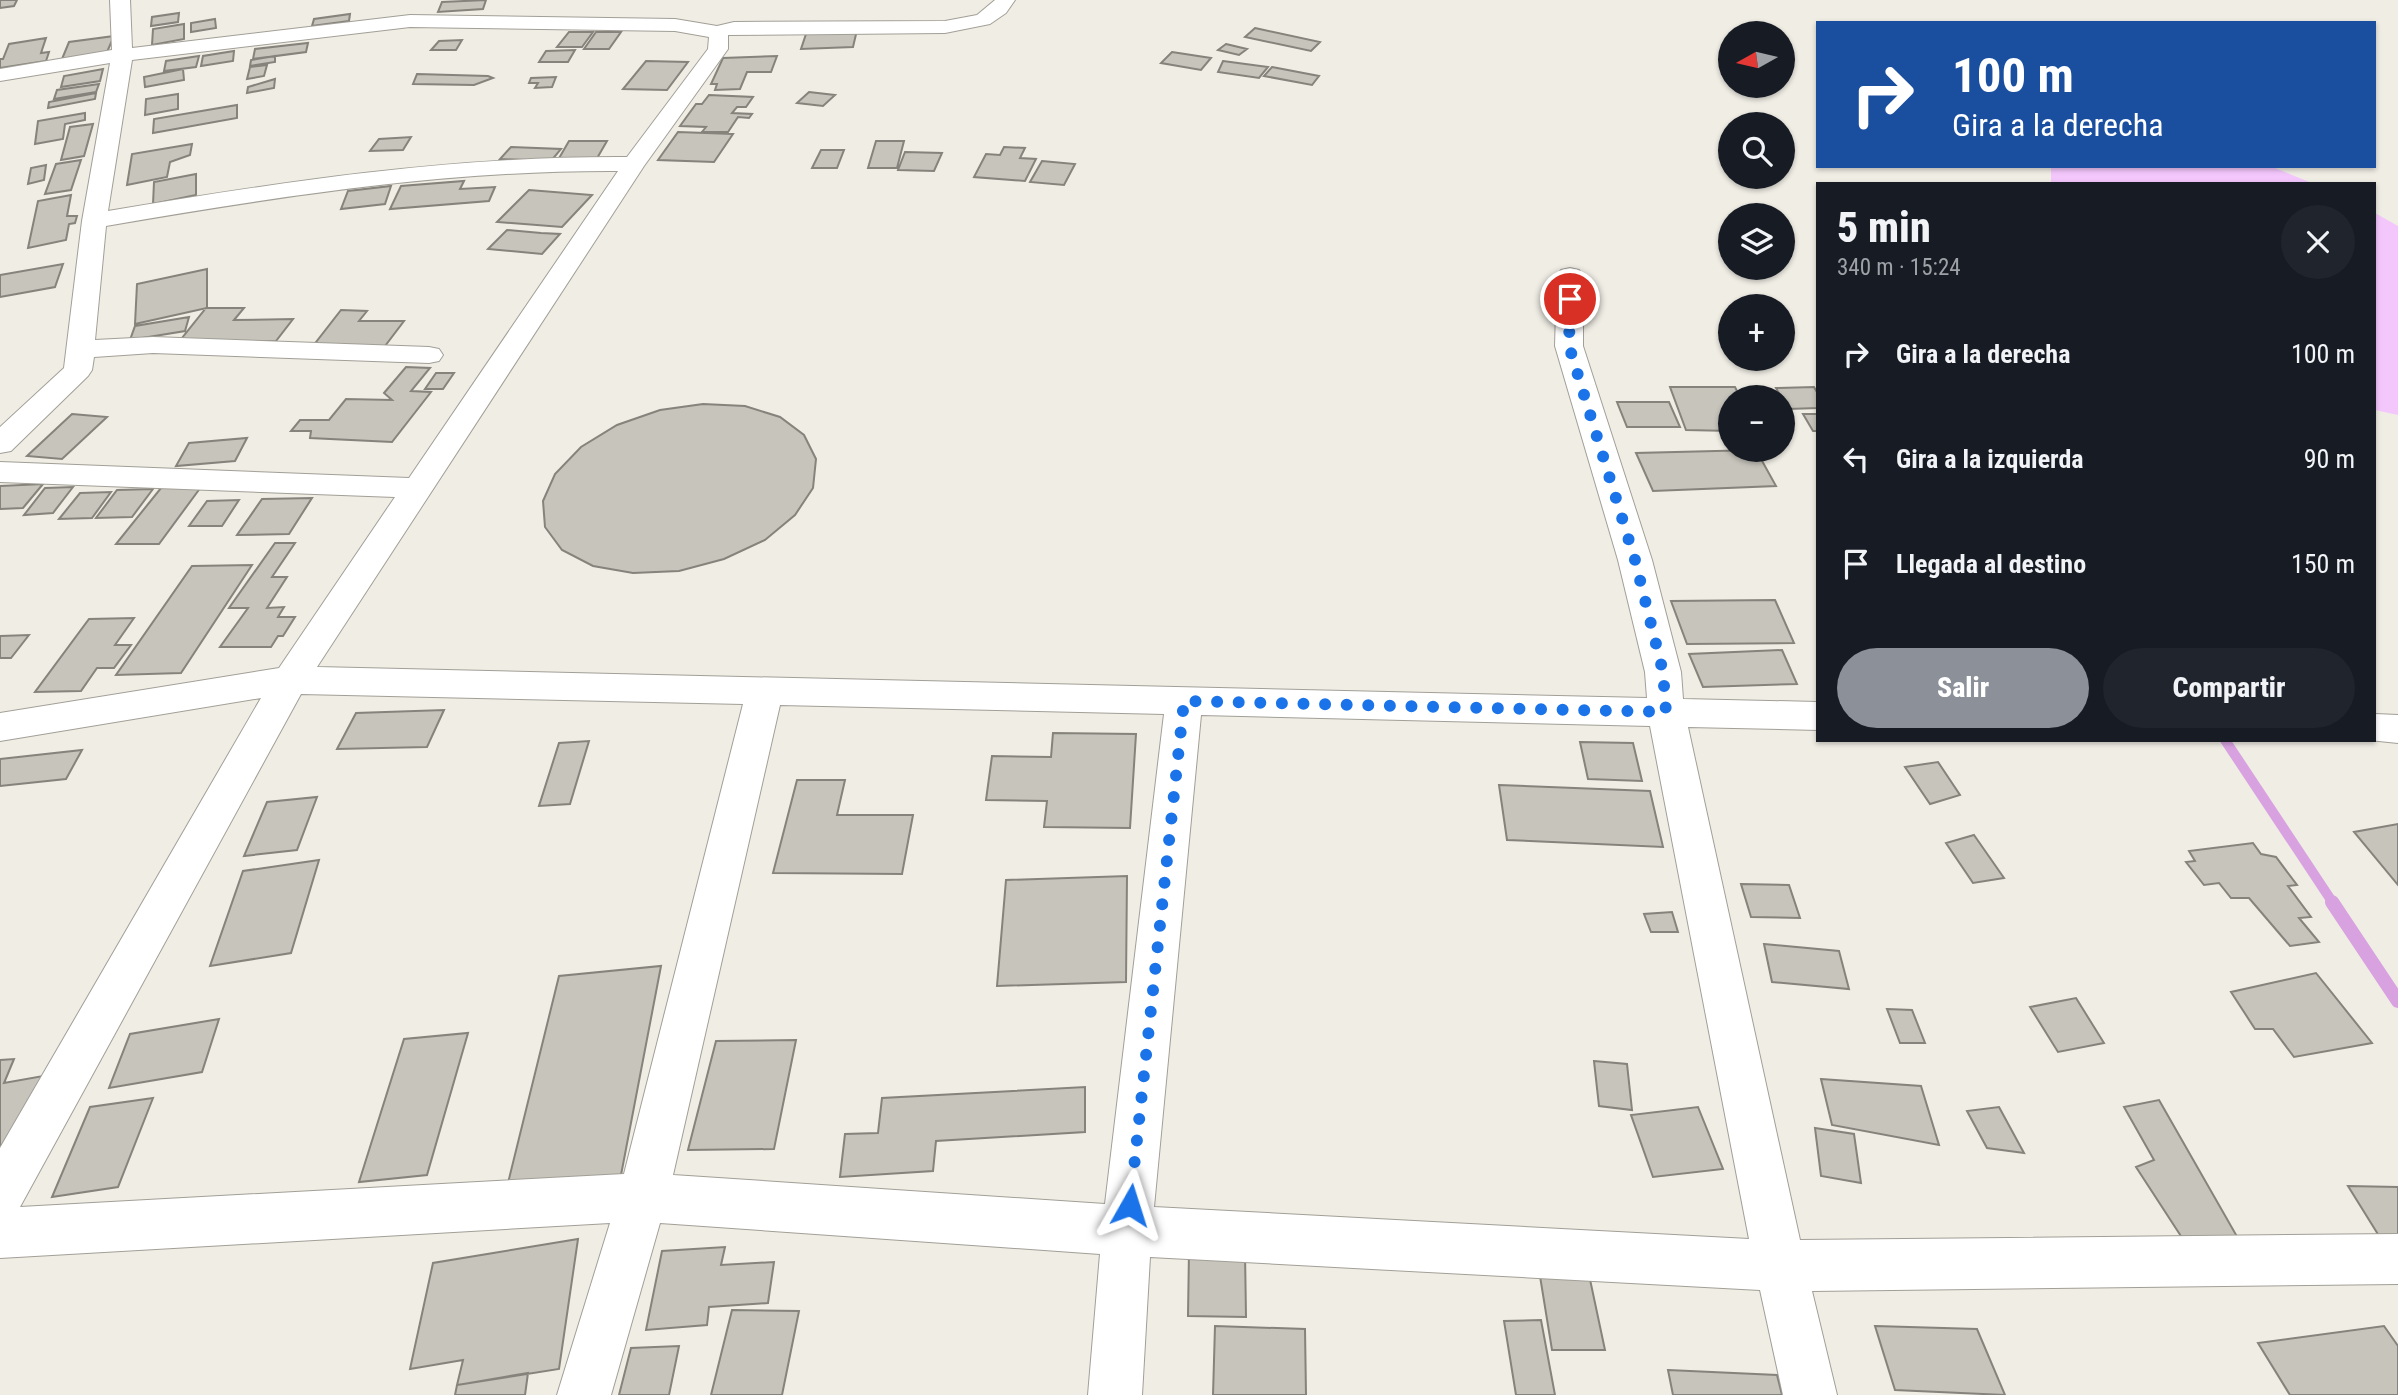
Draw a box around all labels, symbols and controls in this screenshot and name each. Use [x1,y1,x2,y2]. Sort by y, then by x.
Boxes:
north arrow [1718,21,1796,98]
map controls [1718,21,1795,462]
text: 100 m [1952,47,2074,104]
icon: right [1837,49,1928,140]
text: Gira a la derecha [1952,106,2164,144]
button: search [1718,112,1795,189]
button: layers [1718,203,1795,280]
text: 5 min [1837,203,1931,252]
button: close [2281,205,2355,279]
text: 340 m · 15:24 [1837,254,1961,281]
pin [1540,269,1600,329]
icon: arrive [1551,280,1589,318]
button: + [1718,294,1795,371]
icon: right [1837,335,1875,373]
text: Gira a la derecha [1896,339,2070,369]
text: 100 m [2291,339,2355,369]
button: − [1718,385,1795,462]
icon: left [1837,440,1875,478]
text: Gira a la izquierda [1896,444,2084,474]
text: 90 m [2304,444,2355,474]
icon: arrive [1837,545,1875,583]
text: Llegada al destino [1896,549,2086,579]
text: 150 m [2291,549,2355,579]
button: Salir [1837,648,2089,728]
button: Compartir [2103,648,2355,728]
position arrow [1093,1168,1167,1242]

